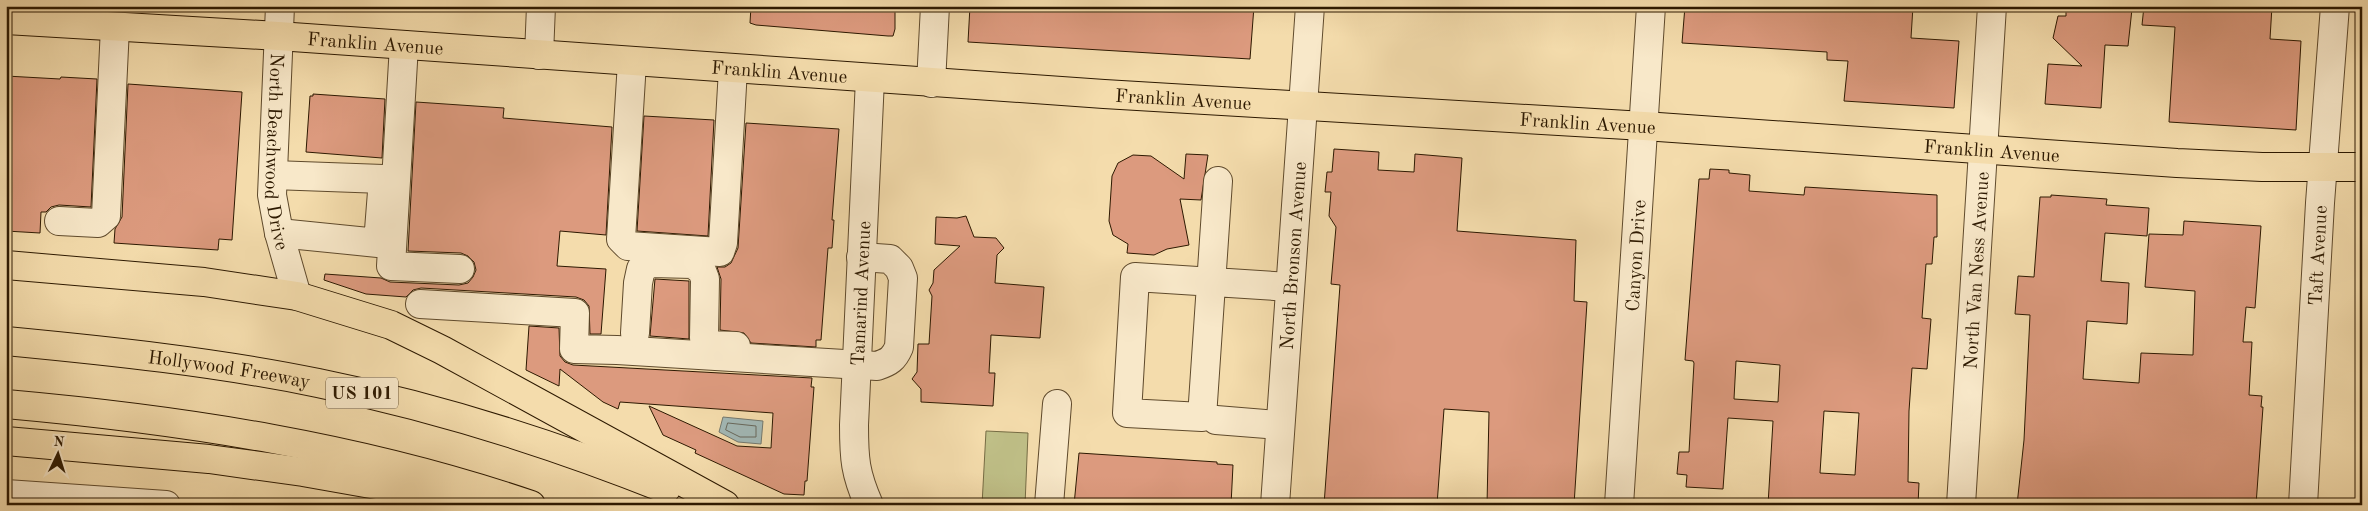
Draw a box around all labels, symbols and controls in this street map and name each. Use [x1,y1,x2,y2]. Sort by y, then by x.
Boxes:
street label: Franklin Avenue [306,31,444,60]
street label: North Beachwood Drive [260,53,290,253]
street label: Franklin Avenue [710,59,848,88]
street label: Franklin Avenue [1115,88,1252,115]
street label: Franklin Avenue [1519,112,1656,139]
street label: Franklin Avenue [1923,138,2060,167]
street label: North Bronson Avenue [1279,161,1311,350]
street label: North Van Ness Avenue [1962,171,1994,370]
street label: Canyon Drive [1624,199,1651,312]
street label: Taft Avenue [2307,205,2332,306]
street label: Tamarind Avenue [850,220,875,366]
street label: Hollywood Freeway [147,349,312,393]
road number: US 101 [326,378,398,408]
north arrow [32,428,82,478]
text: N [53,435,65,449]

